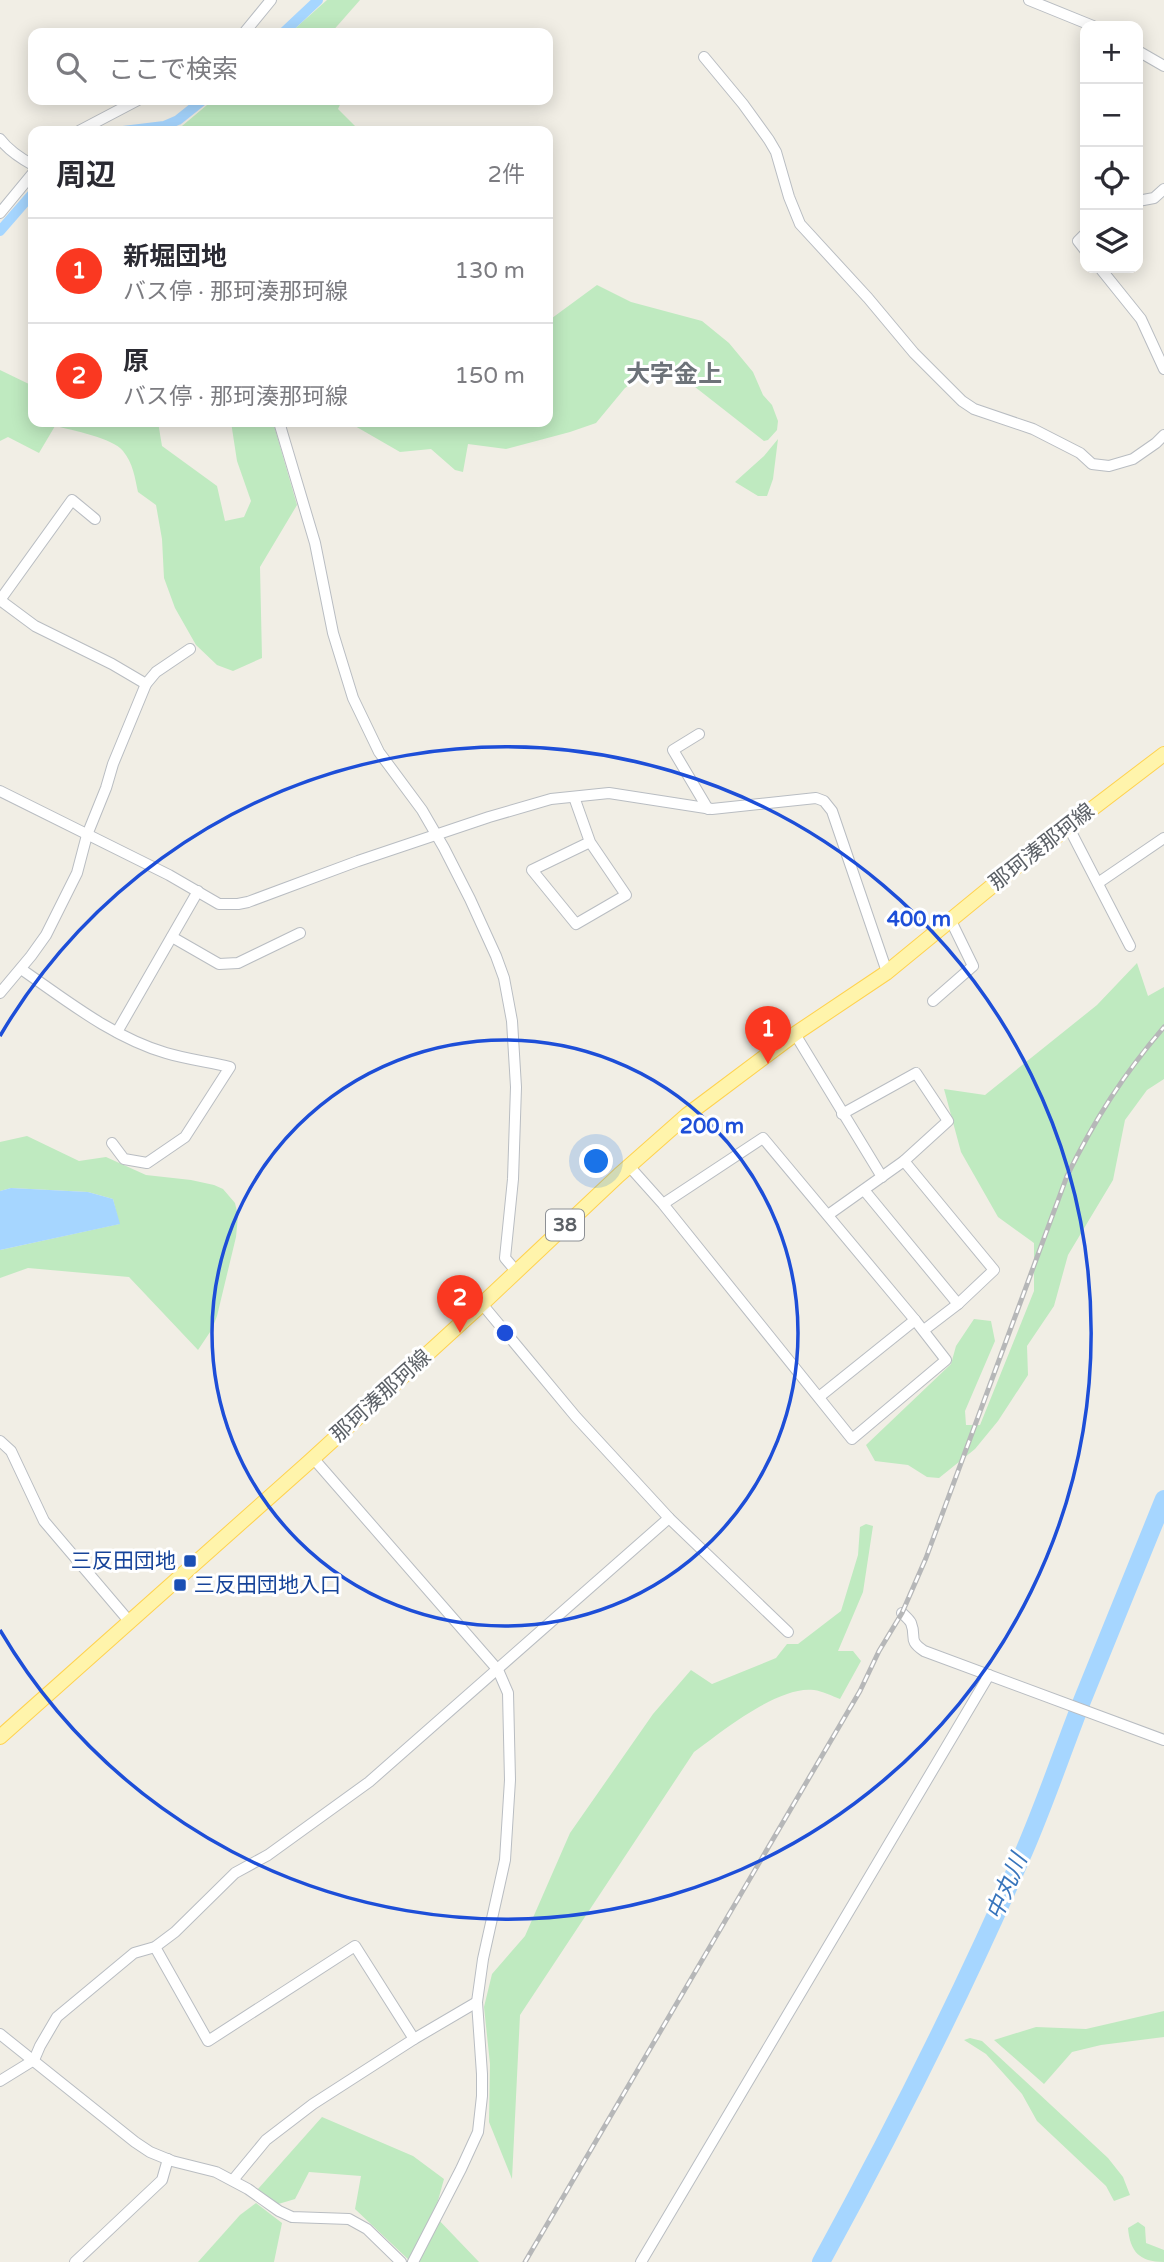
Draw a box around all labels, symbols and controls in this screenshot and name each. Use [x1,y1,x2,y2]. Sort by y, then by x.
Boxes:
map controls [1080,21,1143,273]
button: + [1080,21,1143,84]
search box [28,28,553,105]
icon: search [52,48,90,86]
text: ここで検索 [108,54,238,85]
button: − [1080,84,1143,147]
button: locate [1080,147,1143,210]
text: 周辺 [56,157,116,194]
text: 2件 [488,161,525,189]
button: layers [1080,210,1143,273]
text: 新堀団地 [123,241,227,272]
text: 1 [72,257,86,285]
text: 130 m [455,257,525,285]
text: バス停 · 那珂湊那珂線 [123,278,348,306]
text: 原 [123,346,149,377]
district label: 大字金上 [626,360,722,389]
text: 2 [72,362,86,390]
text: 150 m [455,362,525,390]
text: バス停 · 那珂湊那珂線 [123,383,348,411]
street label: 那珂湊那珂線 [985,798,1099,896]
text: 400 m [887,907,951,932]
pin: 1 [745,1006,791,1064]
text: 200 m [680,1114,744,1139]
your location [579,1144,613,1178]
road number: 38 [546,1210,584,1240]
pin: 2 [437,1275,483,1333]
centre of rings [493,1321,517,1345]
street label: 那珂湊那珂線 [326,1345,436,1447]
place label: 三反田団地 [71,1549,176,1574]
marker: 三反田団地 [182,1553,198,1569]
place label: 三反田団地入口 [194,1573,341,1598]
marker: 三反田団地入口 [172,1577,188,1593]
water label: 中丸川 [981,1847,1035,1924]

